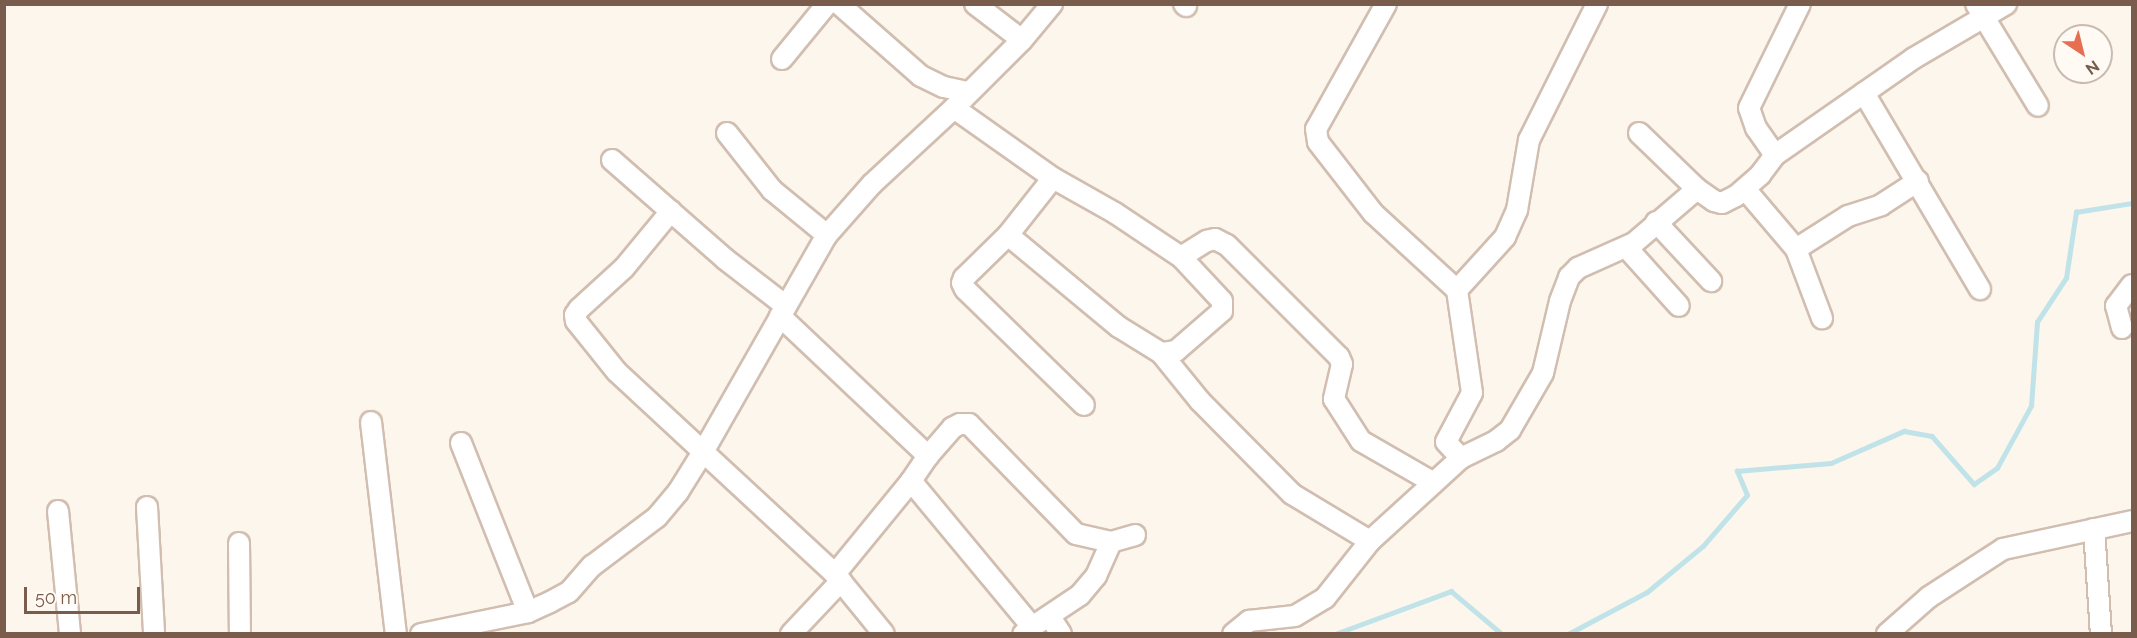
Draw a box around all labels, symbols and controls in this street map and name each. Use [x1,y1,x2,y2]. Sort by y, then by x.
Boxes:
north arrow [2053,24,2113,84]
text: N [2082,56,2103,79]
scale bar [27,575,142,613]
text: 50 m [35,587,77,608]

